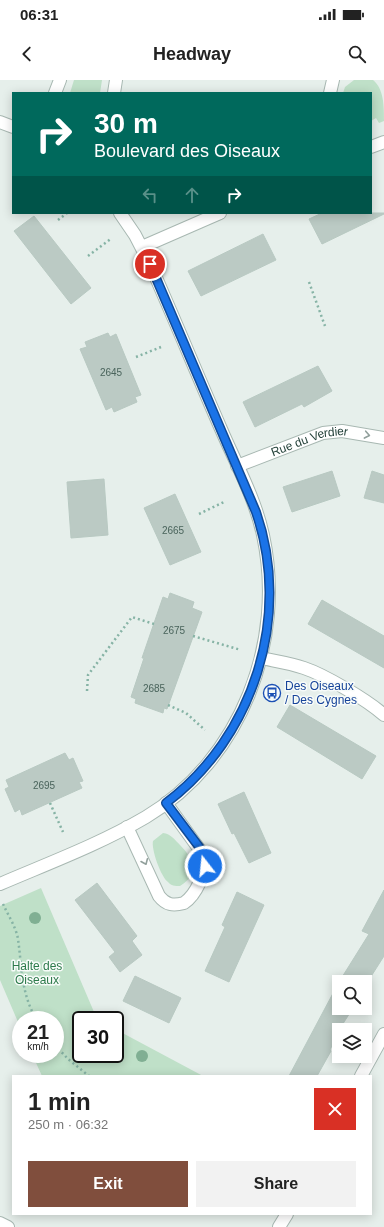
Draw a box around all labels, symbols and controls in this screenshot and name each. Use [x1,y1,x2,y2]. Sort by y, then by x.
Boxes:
text: 06:31 [20,6,58,23]
icon: back [16,43,38,65]
icon: search [346,43,368,65]
text: Headway [153,44,231,64]
icon: right [28,108,80,160]
text: 30 m [94,108,158,139]
text: Boulevard des Oiseaux [94,141,280,161]
icon: left [139,184,161,206]
icon: ahead [181,184,203,206]
icon: right [223,184,245,206]
pin [133,247,167,281]
icon: arrive [139,253,161,275]
house number: 2645 [100,367,123,378]
street label: Rue du Verdier [269,424,349,459]
one-way arrow [364,430,371,438]
house number: 2665 [162,525,185,536]
house number: 2675 [163,625,186,636]
place label: Des Oiseaux / Des Cygnes [285,679,357,707]
house number: 2685 [143,683,166,694]
bus stop icon: Des Oiseaux / Des Cygnes [262,683,282,703]
house number: 2695 [33,780,56,791]
position arrow [184,845,226,887]
one-way arrow [140,858,148,865]
park label: Halte des Oiseaux [12,959,62,987]
map controls [332,975,372,1063]
button: search [332,975,372,1015]
speed limit sign: 30 [72,1011,124,1063]
text: 21 [27,1021,49,1043]
button: layers [332,1023,372,1063]
text: km/h [27,1041,49,1052]
text: 1 min [28,1088,91,1115]
button: close [314,1088,356,1130]
text: 250 m · 06:32 [28,1117,108,1132]
button: Exit [28,1161,188,1207]
button: Share [196,1161,356,1207]

